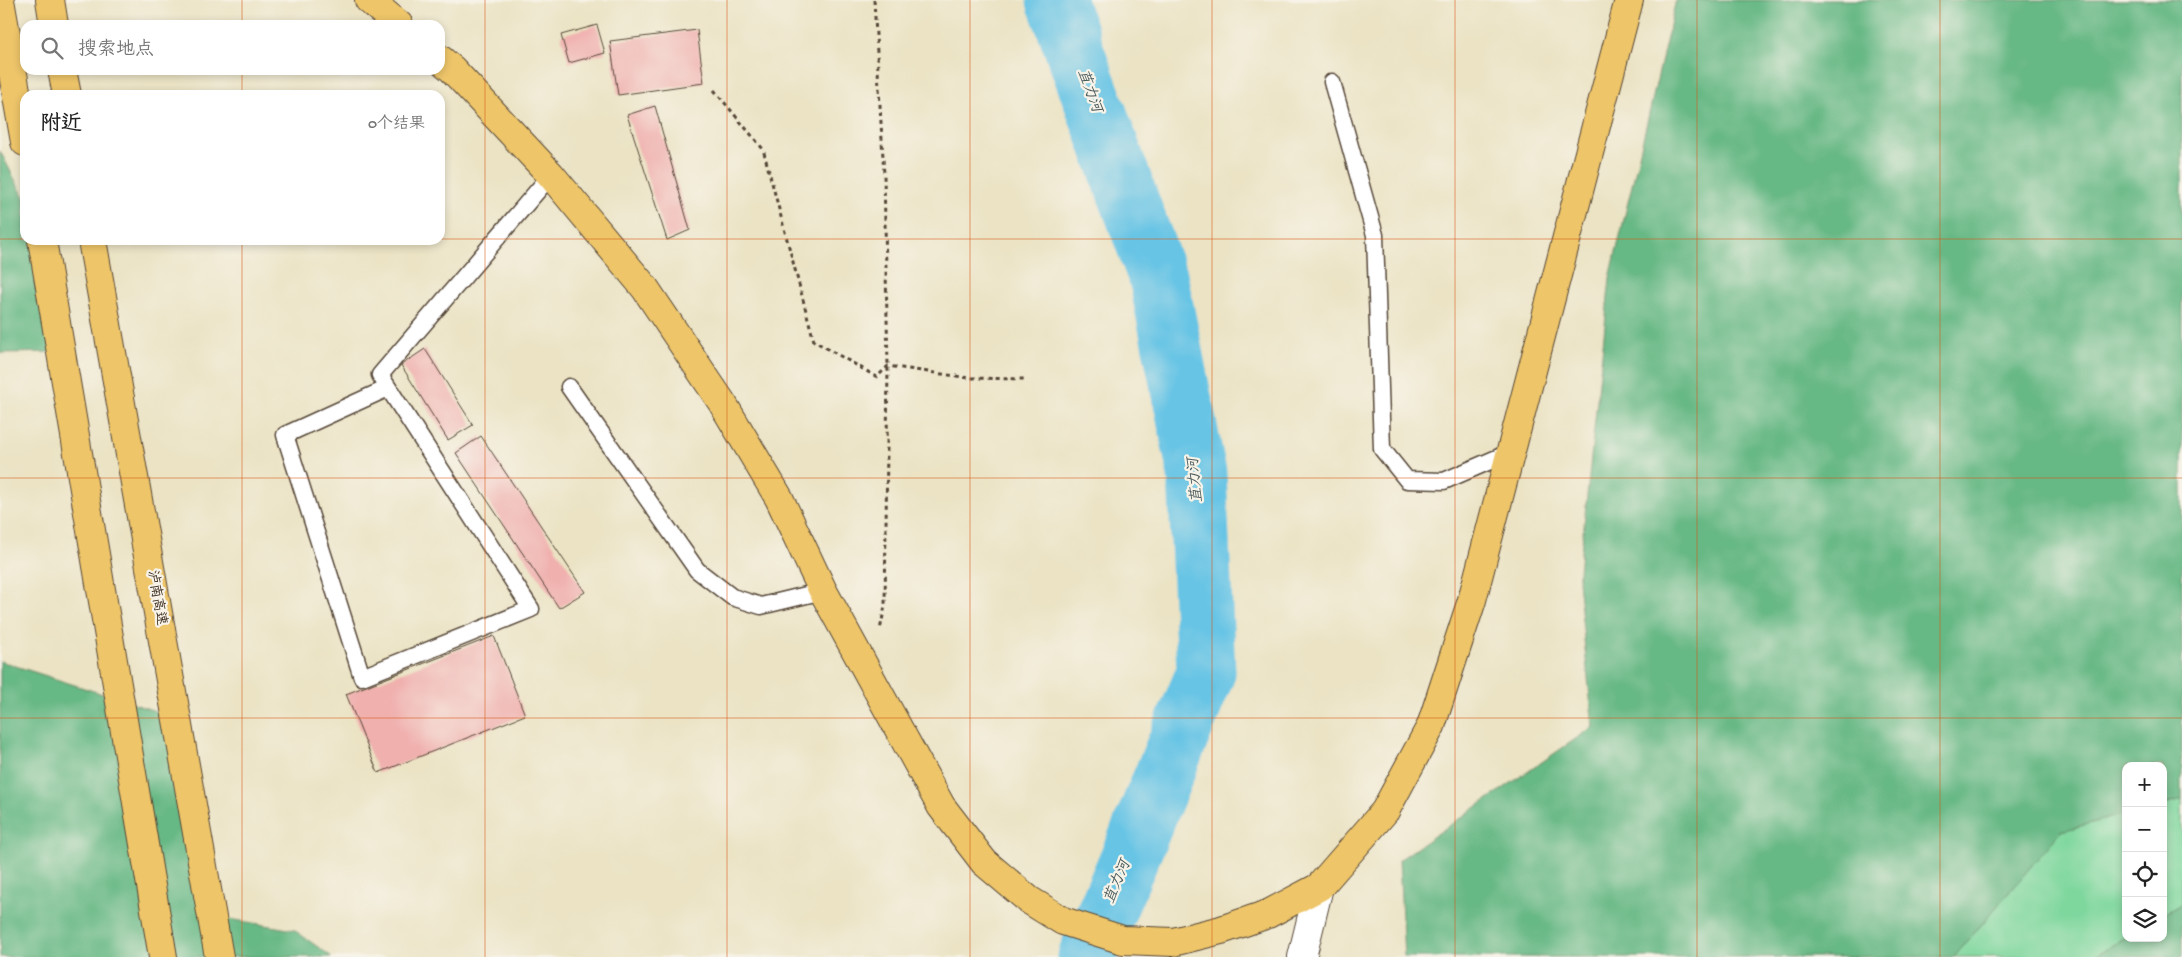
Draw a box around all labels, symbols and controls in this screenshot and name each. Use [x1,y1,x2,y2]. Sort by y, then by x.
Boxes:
search box [20,20,445,75]
icon: search [38,34,66,62]
text: 搜索地点 [78,39,154,62]
water label: 苴力河 [1073,66,1107,118]
text: 附近 [40,113,82,138]
text: 0个结果 [368,116,425,135]
water label: 苴力河 [1183,454,1207,503]
street label: 泸南高速 [143,569,170,627]
map controls [2122,762,2167,942]
button: + [2122,762,2167,807]
button: − [2122,807,2167,852]
button: locate [2122,852,2167,897]
water label: 苴力河 [1100,855,1136,906]
button: layers [2122,897,2167,942]

